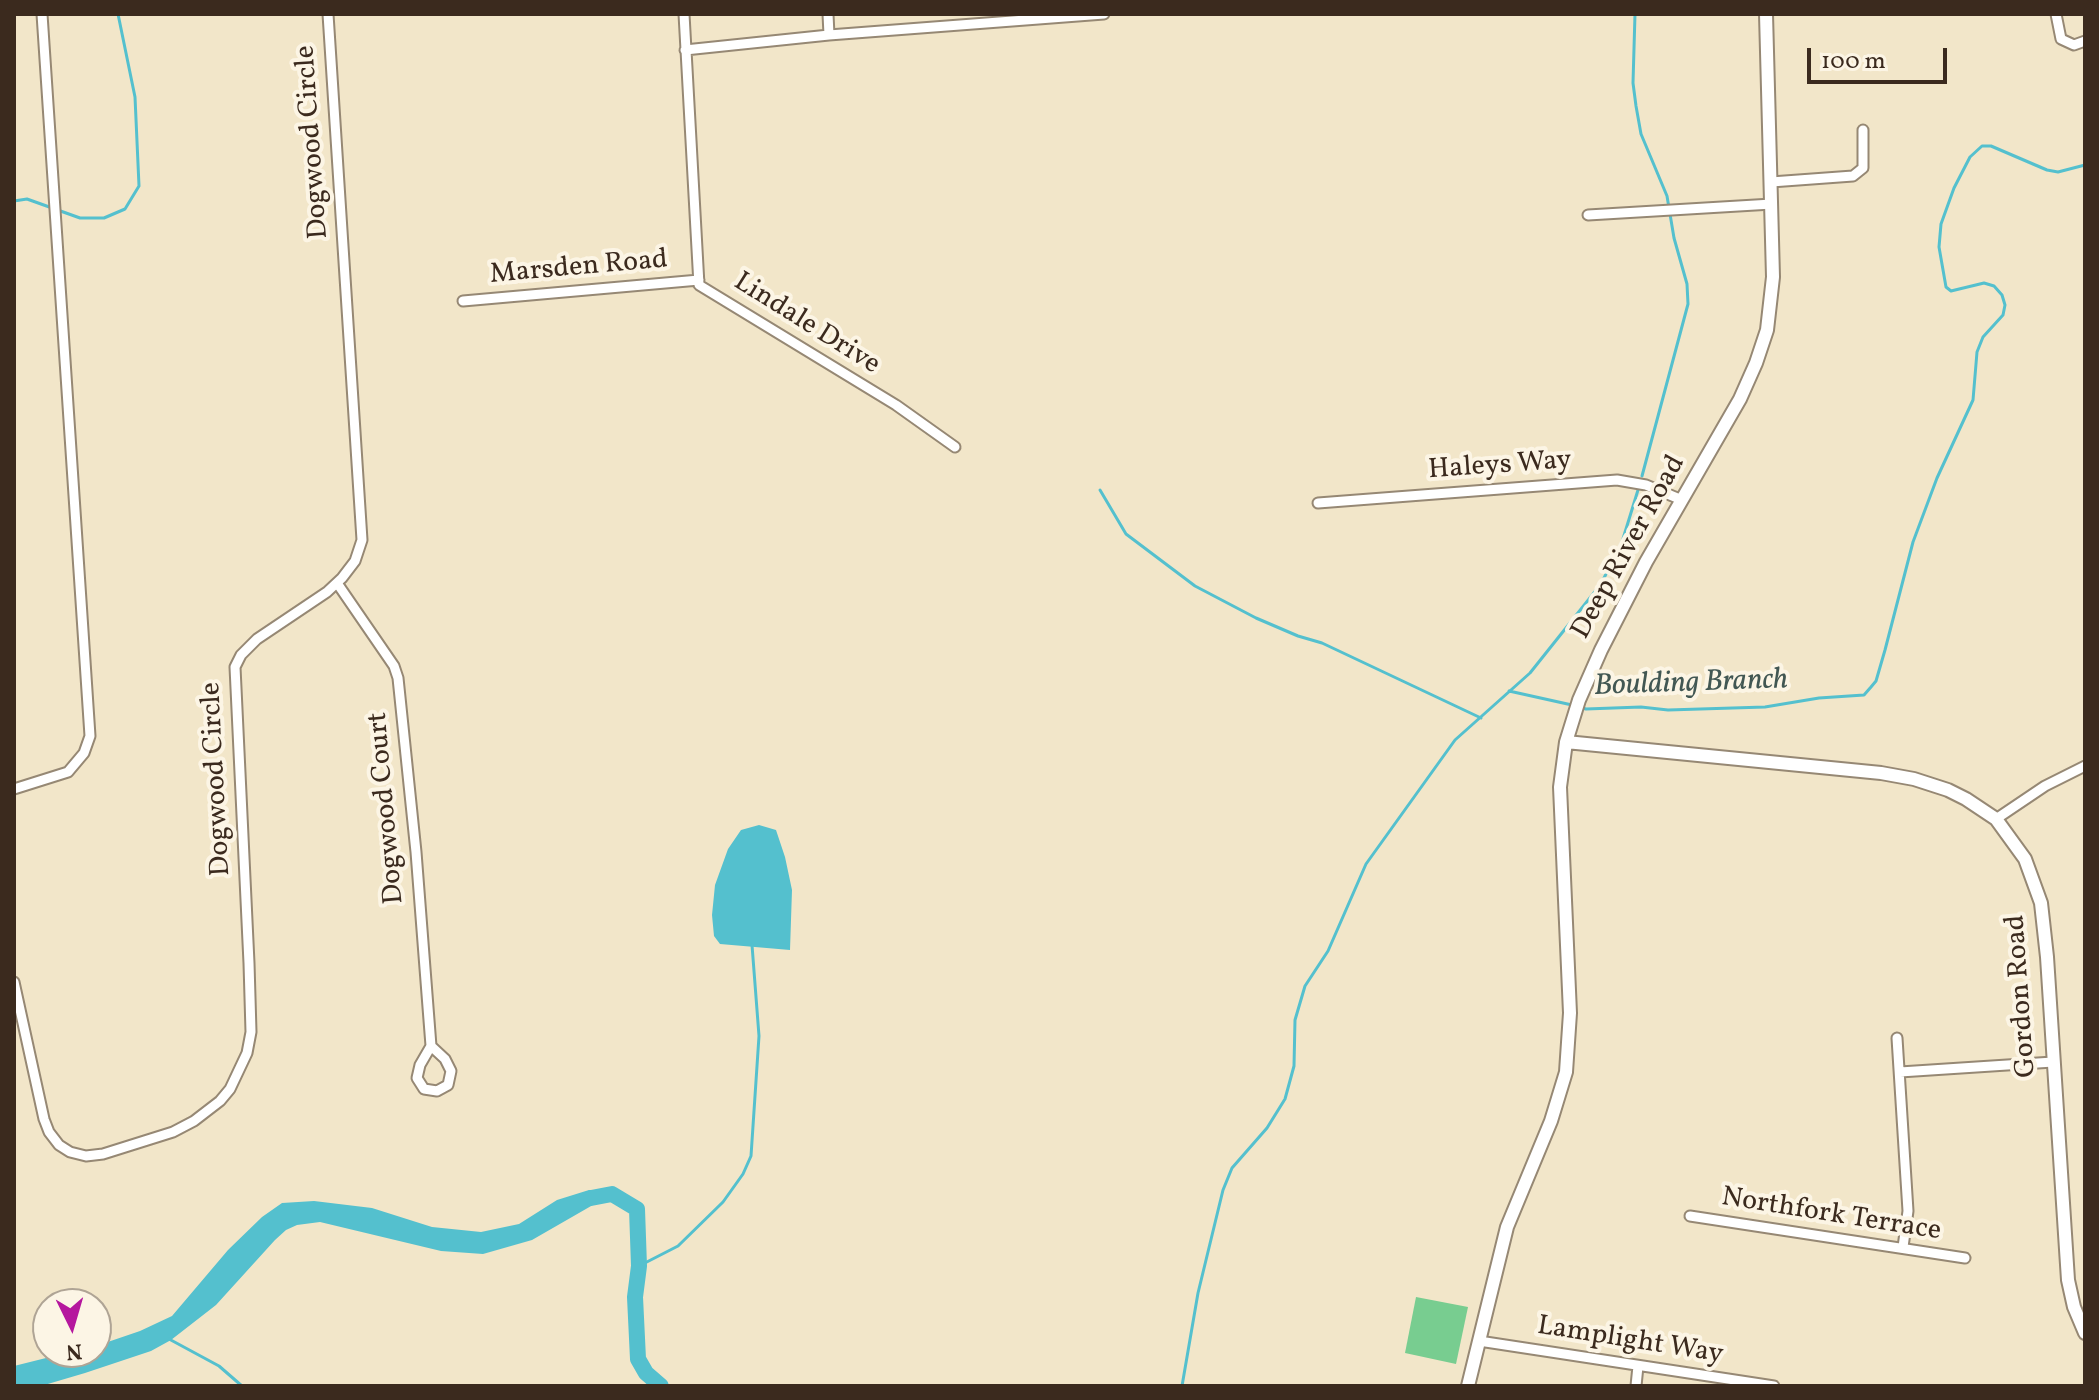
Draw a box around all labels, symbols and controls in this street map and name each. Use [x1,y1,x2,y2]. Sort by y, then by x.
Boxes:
scale bar [1811,32,1951,82]
street label: Dogwood Circle [290,44,338,240]
text: 100 m [1821,45,1886,79]
street label: Marsden Road [489,244,669,294]
street label: Lindale Drive [727,267,885,383]
street label: Haleys Way [1427,445,1573,489]
street label: Deep River Road [1566,450,1694,646]
water label: Boulding Branch [1593,664,1789,706]
street label: Dogwood Circle [196,681,240,877]
street label: Dogwood Court [363,711,413,905]
street label: Gordon Road [2001,913,2045,1079]
street label: Northfork Terrace [1719,1182,1943,1250]
north arrow [32,1288,112,1368]
street label: Lamplight Way [1535,1311,1725,1373]
text: N [65,1334,83,1367]

